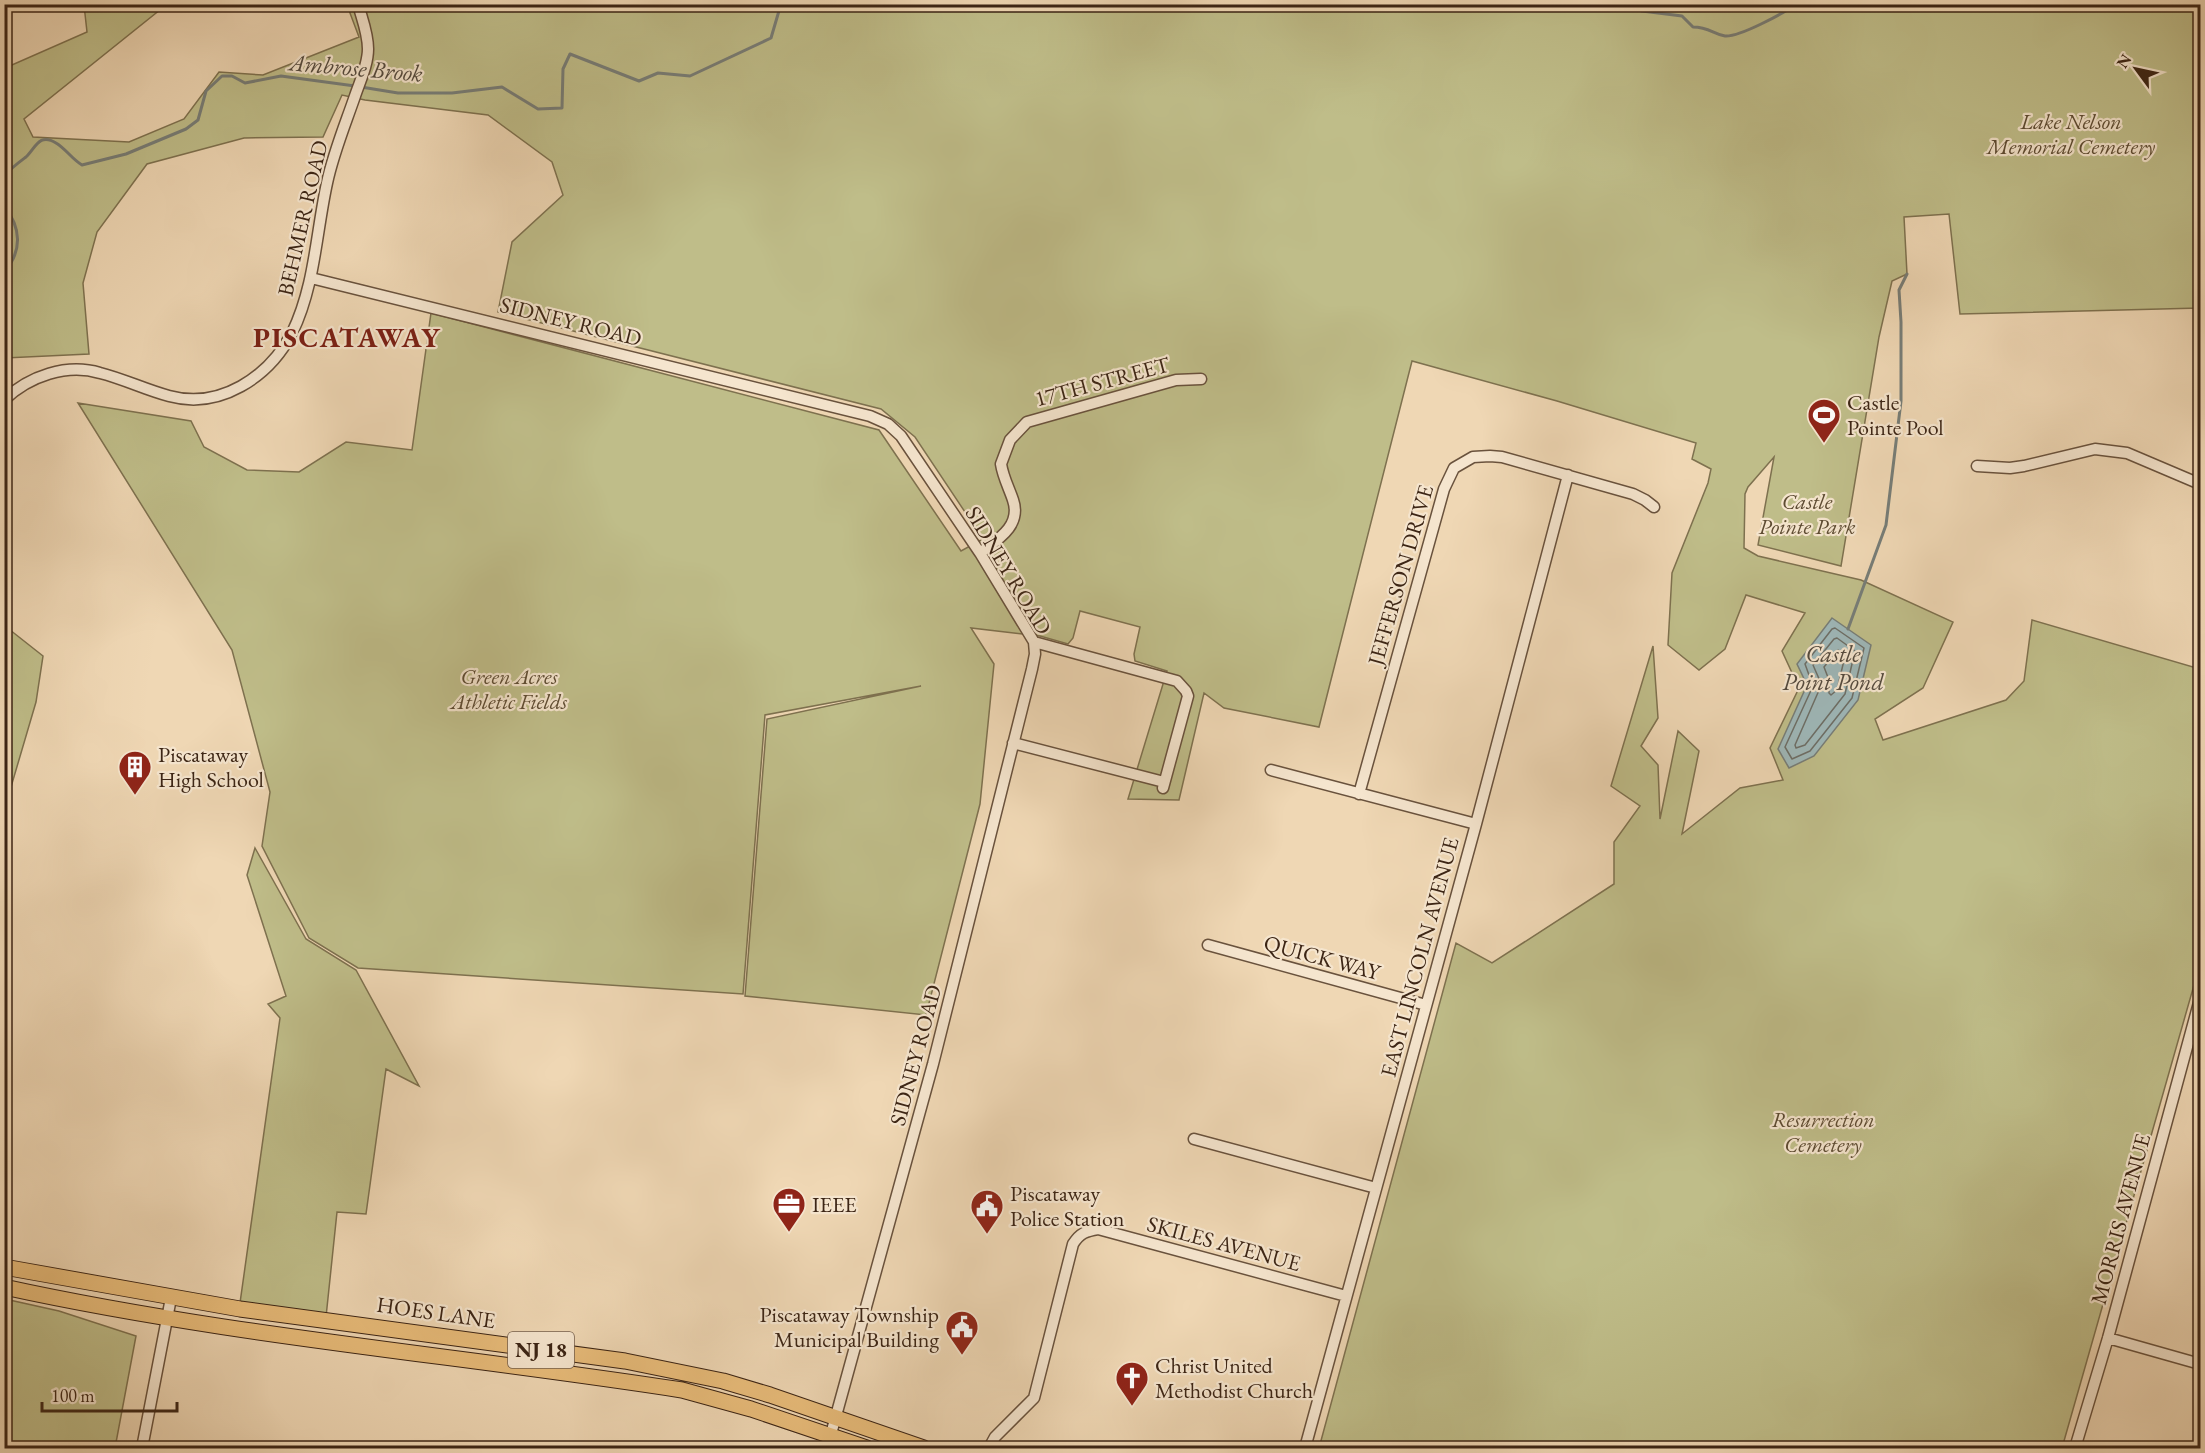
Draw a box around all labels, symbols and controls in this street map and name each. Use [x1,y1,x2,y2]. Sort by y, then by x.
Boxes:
north arrow [2106,39,2166,99]
water label: Ambrose Brook [286,46,424,89]
text: N [2112,50,2136,72]
park label: Lake Nelson Memorial Cemetery [1985,107,2155,161]
street label: BEHMER ROAD [270,137,335,299]
street label: SIDNEY ROAD [497,290,645,353]
district label: PISCATAWAY [253,319,441,355]
street label: 17TH STREET [1032,350,1173,413]
place label: Castle Pointe Pool [1847,388,1944,442]
sports icon: Castle Pointe Pool [1806,397,1842,444]
street label: JEFFERSON DRIVE [1360,482,1440,671]
park label: Castle Pointe Park [1758,487,1856,541]
street label: SIDNEY ROAD [959,501,1058,640]
water label: Castle Point Pond [1782,638,1884,697]
park label: Green Acres Athletic Fields [449,662,568,716]
place label: Piscataway High School [158,740,264,794]
building icon: Piscataway High School [117,749,153,796]
street label: EAST LINCOLN AVENUE [1373,834,1465,1080]
street label: QUICK WAY [1261,928,1384,987]
street label: SIDNEY ROAD [883,981,948,1129]
park label: Resurrection Cemetery [1771,1105,1875,1159]
street label: MORRIS AVENUE [2084,1131,2157,1308]
place label: Piscataway Police Station [1010,1179,1125,1233]
office icon: IEEE [771,1186,807,1233]
public building icon: Piscataway Police Station [969,1188,1005,1235]
place label: IEEE [812,1190,857,1219]
street label: SKILES AVENUE [1144,1209,1304,1278]
street label: HOES LANE [375,1290,497,1335]
place label: Piscataway Township Municipal Building [759,1300,939,1354]
public building icon: Piscataway Township Municipal Building [944,1309,980,1356]
road number: NJ 18 [508,1332,574,1368]
place label: Christ United Methodist Church [1155,1351,1313,1405]
church icon: Christ United Methodist Church [1114,1360,1150,1407]
scale bar [42,1375,177,1413]
text: 100 m [51,1384,95,1407]

